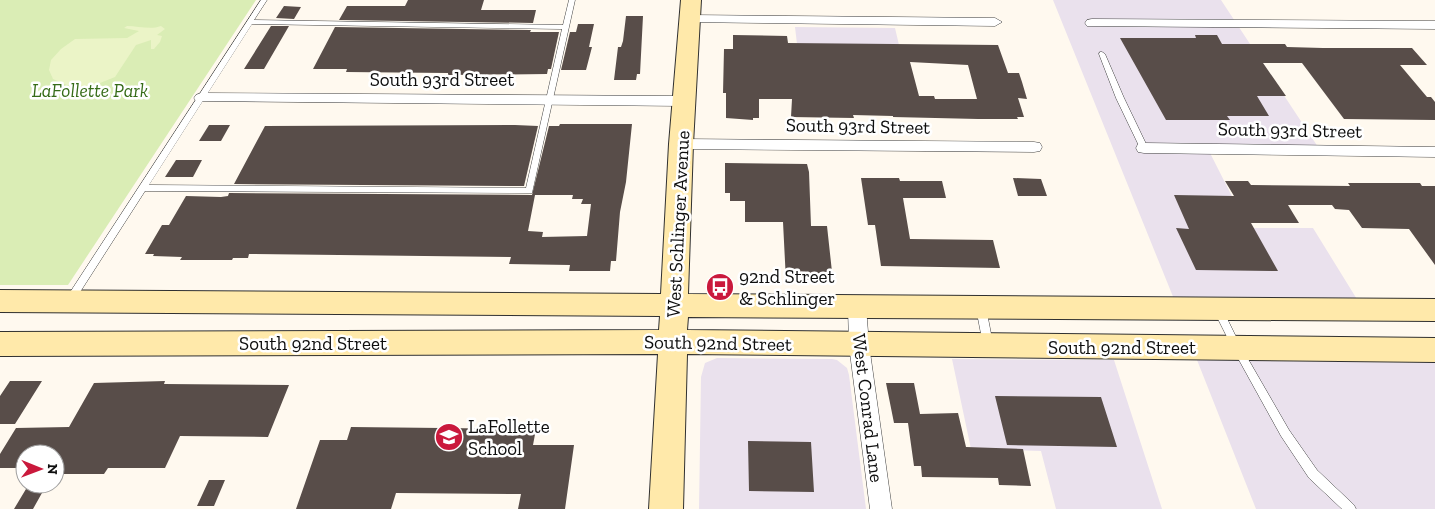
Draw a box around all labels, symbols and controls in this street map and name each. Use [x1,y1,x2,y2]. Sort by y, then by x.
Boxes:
street label: South 93rd Street [370,68,514,91]
park label: LaFollette Park [32,79,148,102]
street label: South 93rd Street [786,113,930,139]
street label: South 93rd Street [1218,117,1362,143]
street label: West Schlinger Avenue [662,130,694,318]
place label: 92nd Street & Schlinger [739,265,835,310]
bus stop icon: 92nd Street & Schlinger [705,272,735,302]
street label: South 92nd Street [644,330,792,356]
street label: South 92nd Street [239,332,387,355]
street label: West Conrad Lane [847,332,889,484]
street label: South 92nd Street [1048,336,1196,359]
place label: LaFollette School [468,415,550,460]
school or university icon: LaFollette School [434,422,464,452]
north arrow [15,444,65,494]
text: N [44,464,61,475]

